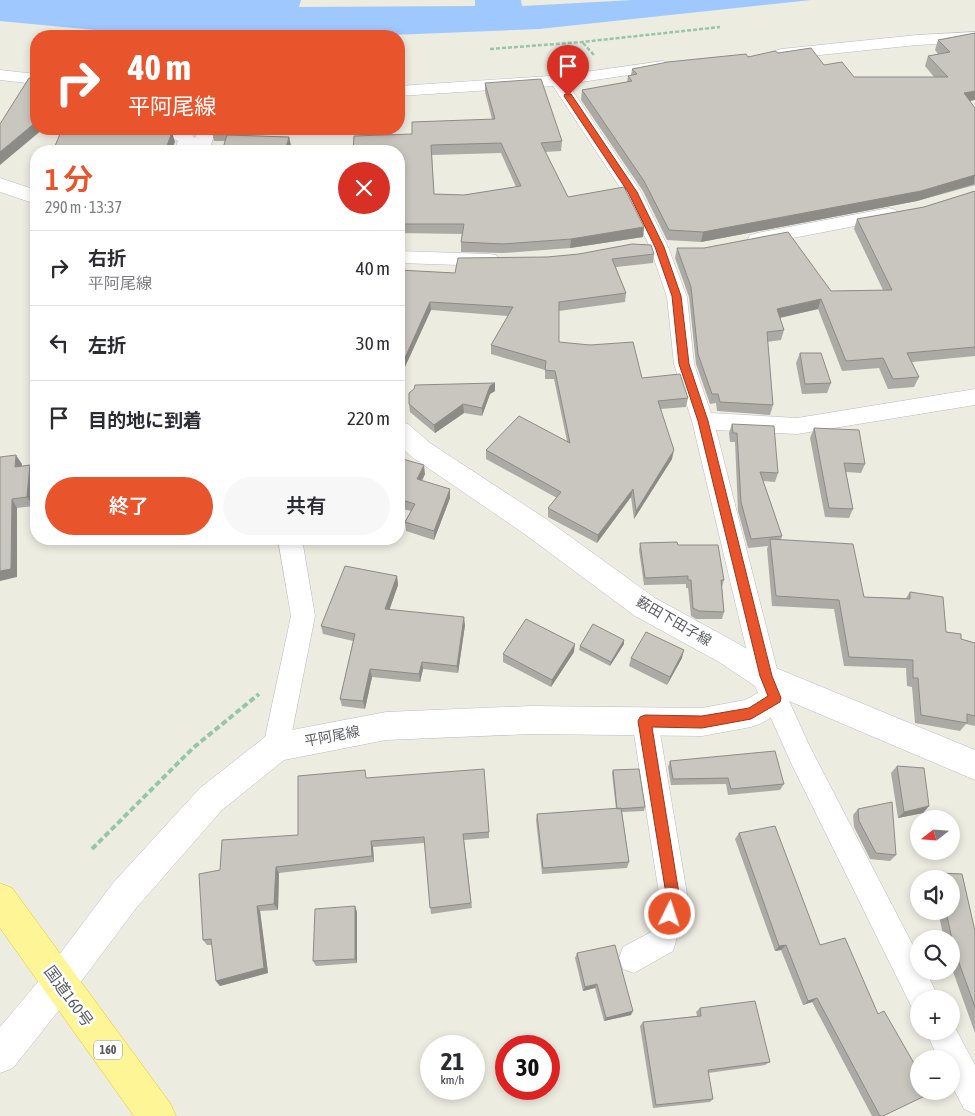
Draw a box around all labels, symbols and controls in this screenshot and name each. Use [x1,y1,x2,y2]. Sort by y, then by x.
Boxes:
pin [547,45,589,96]
text: 40 m [128,47,191,87]
icon: right [45,50,110,115]
icon: arrive [554,52,582,80]
text: 平阿尾線 [128,93,216,119]
text: 1 分 [45,162,93,196]
button: close [338,162,390,214]
text: 290 m · 13:37 [45,198,122,216]
text: 右折 [88,247,126,269]
icon: right [45,254,73,282]
text: 40 m [356,257,390,279]
text: 平阿尾線 [88,274,152,292]
icon: left [45,329,73,357]
text: 30 m [356,332,390,354]
text: 左折 [88,334,126,356]
icon: arrive [45,404,73,432]
text: 220 m [347,407,390,429]
text: 目的地に到着 [88,409,202,431]
button: 終了 [45,477,213,535]
button: 共有 [223,477,390,535]
street label: 薮田下田子線 [634,593,714,649]
street label: 平阿尾線 [303,723,361,749]
north arrow [910,810,960,860]
map controls [910,810,960,1100]
button: sound [910,870,960,920]
position arrow [643,887,695,939]
button: search [910,930,960,980]
street label: 国道160号 [41,962,97,1030]
button: + [910,990,960,1040]
speed limit sign: 30 [495,1035,560,1100]
road number: 160 [94,1040,122,1060]
text: 21 [441,1047,464,1075]
button: − [910,1050,960,1100]
text: km/h [441,1073,464,1087]

